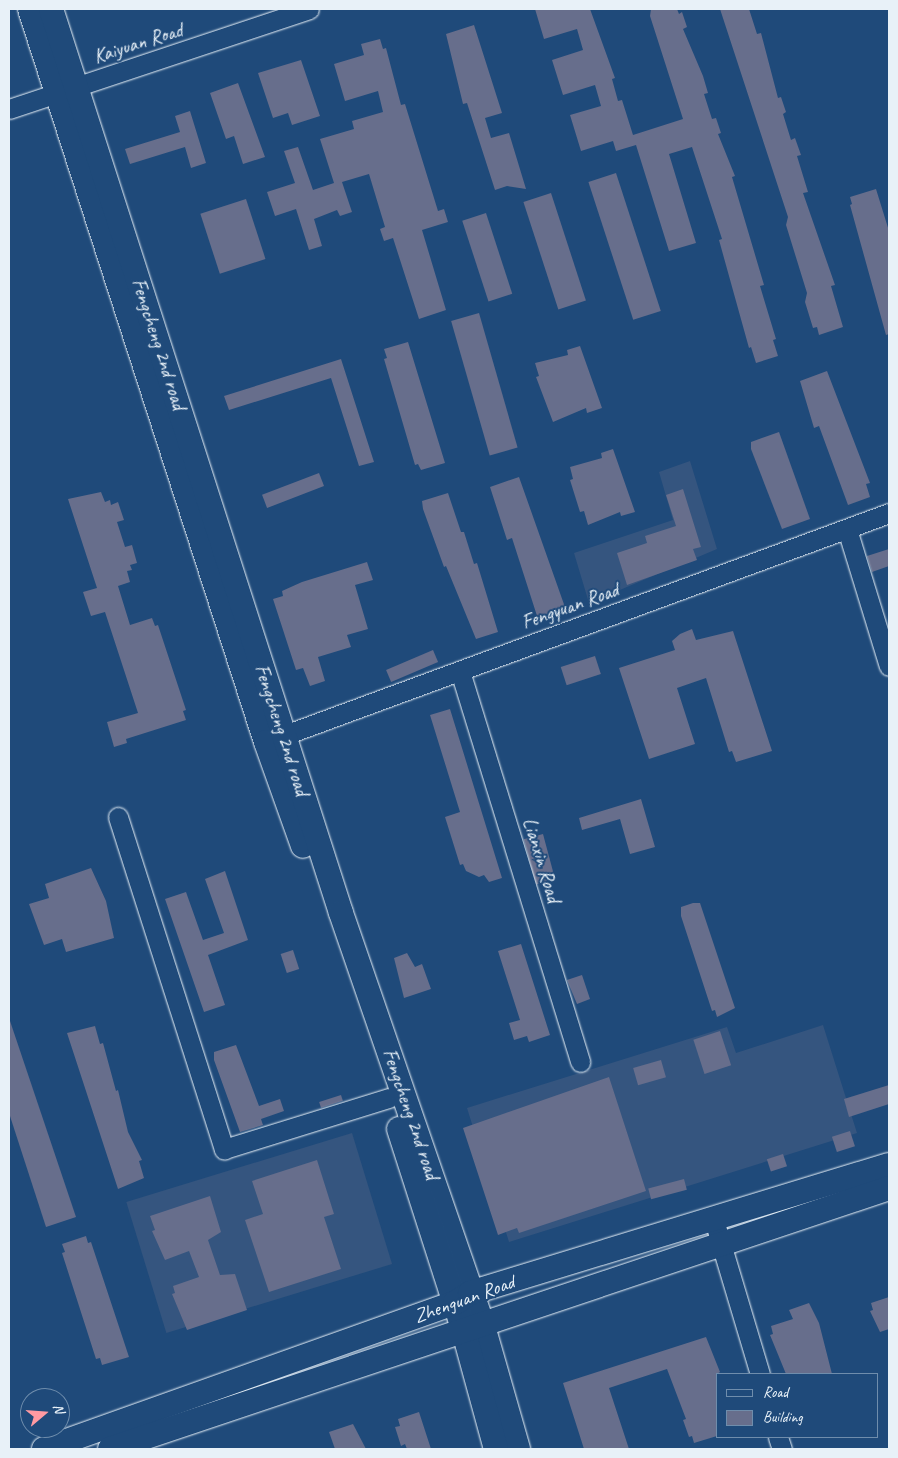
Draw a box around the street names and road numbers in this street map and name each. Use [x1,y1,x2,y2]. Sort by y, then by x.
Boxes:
street label: Kaiyuan Road [91,17,185,69]
street label: Fengcheng 2nd road [127,275,191,413]
street label: Fengyuan Road [518,577,622,635]
street label: Fengcheng 2nd road [250,661,314,799]
street label: Lianxin Road [518,815,566,905]
street label: Fengcheng 2nd road [377,1046,445,1182]
street label: Zhenguan Road [410,1270,518,1328]

